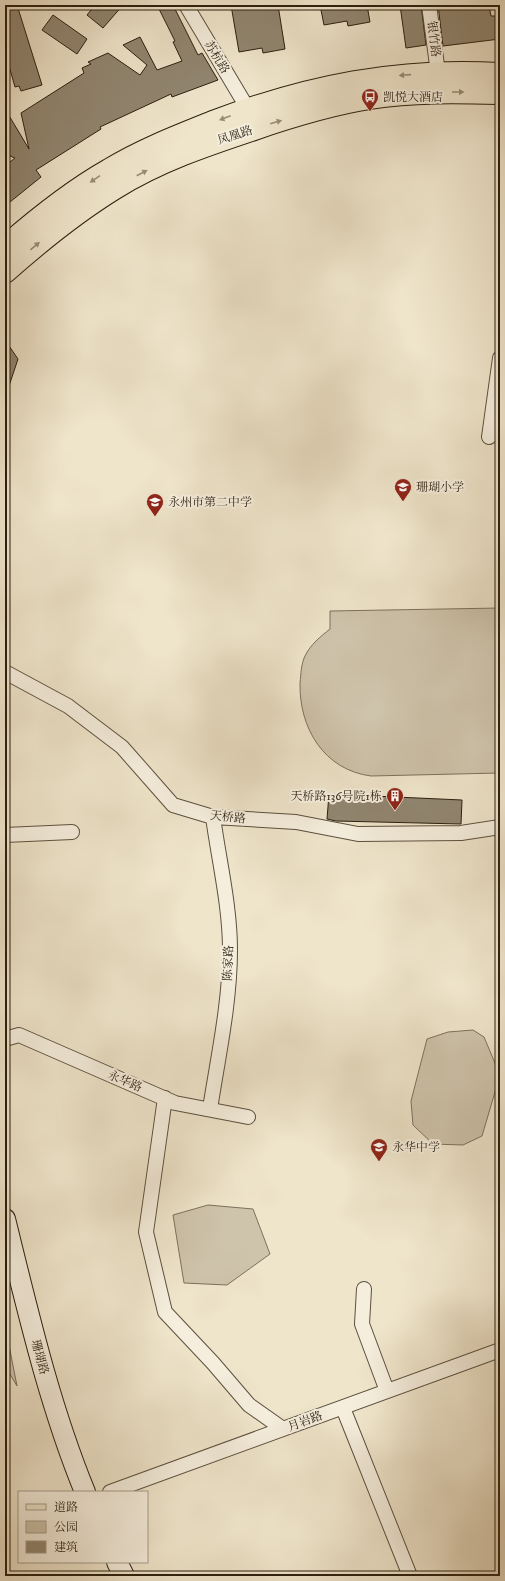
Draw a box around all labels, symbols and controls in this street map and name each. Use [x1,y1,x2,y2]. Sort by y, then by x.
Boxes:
street label: 银竹路 [424,20,443,58]
street label: 苏杭路 [201,38,232,77]
one-way arrow [399,71,411,78]
bus stop icon: 凯悦大酒店 [360,87,380,112]
one-way arrow [452,89,465,95]
place label: 凯悦大酒店 [383,90,443,105]
one-way arrow [218,115,230,121]
one-way arrow [270,119,282,125]
street label: 凤凰路 [216,123,255,148]
one-way arrow [136,170,147,176]
one-way arrow [90,175,100,183]
one-way arrow [29,242,40,251]
school or university icon: 珊瑚小学 [393,477,413,502]
place label: 珊瑚小学 [416,480,464,495]
school or university icon: 永州市第二中学 [145,492,165,517]
place label: 永州市第二中学 [168,495,252,510]
building icon: 天桥路136号院1栋 [385,786,405,811]
place label: 天桥路136号院1栋 [290,789,382,804]
street label: 天桥路 [209,808,247,827]
street label: 陈家路 [220,945,237,981]
street label: 永华路 [105,1068,144,1095]
school or university icon: 永华中学 [369,1137,389,1162]
place label: 永华中学 [392,1140,440,1155]
street label: 珊瑚路 [28,1338,51,1376]
street label: 月岩路 [286,1408,325,1435]
legend [18,1491,148,1563]
text: 道路 [54,1500,78,1515]
text: 公园 [54,1520,78,1535]
text: 建筑 [54,1540,78,1555]

